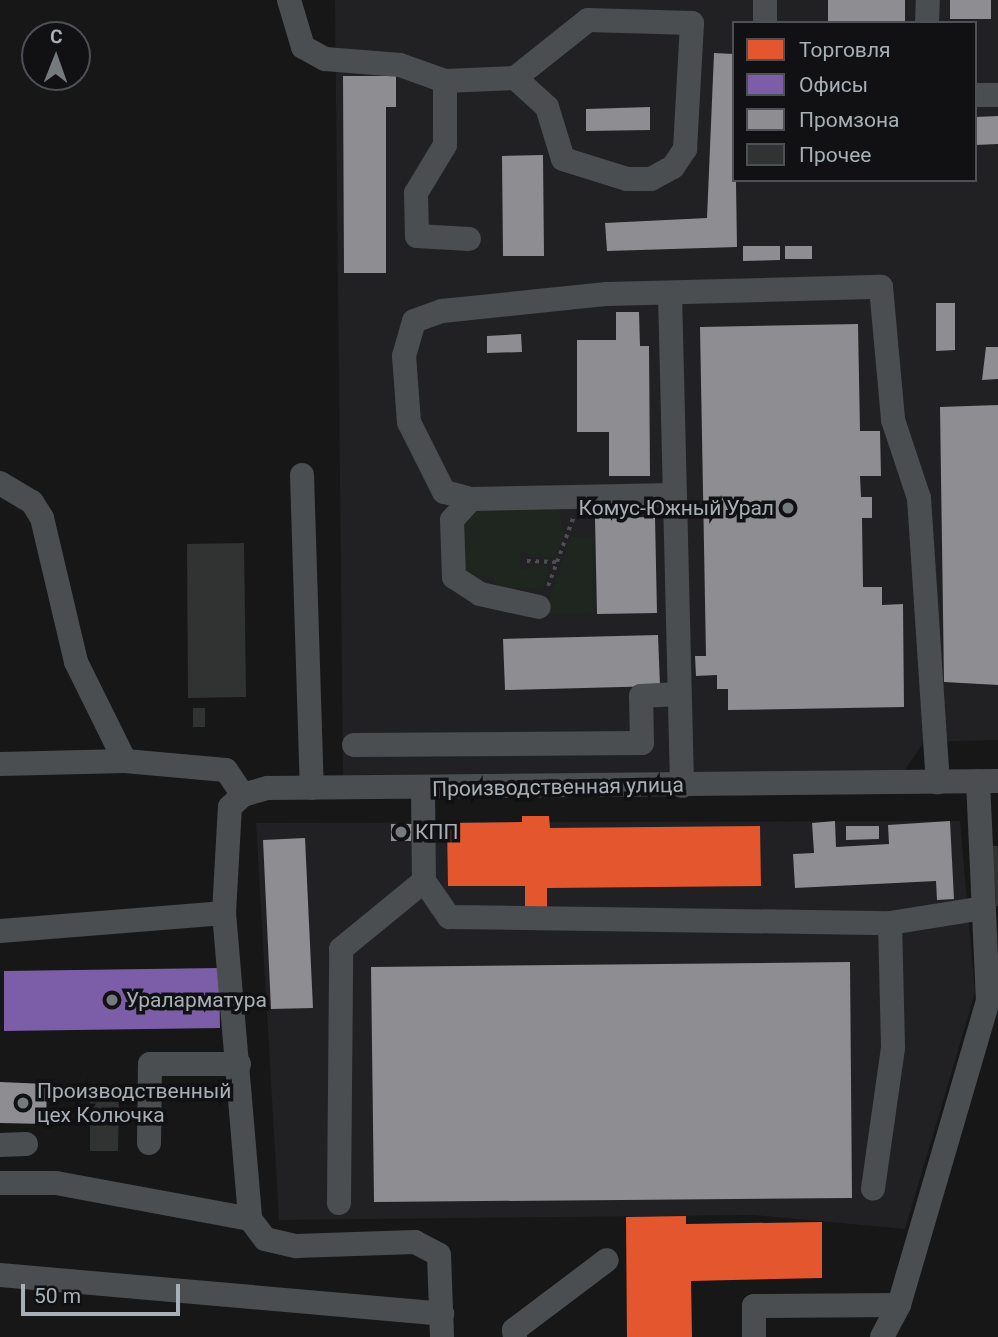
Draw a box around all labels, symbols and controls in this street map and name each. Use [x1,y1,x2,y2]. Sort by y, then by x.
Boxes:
north arrow [21,21,91,91]
legend [732,21,977,182]
text: С [50,25,63,48]
text: Торговля [799,38,891,62]
text: Офисы [799,73,868,97]
text: Промзона [799,108,900,132]
text: Прочее [799,143,871,167]
place label: Комус-Южный Урал [579,495,774,521]
marker: Комус-Южный Урал [780,500,796,516]
street label: Производственная улица [432,772,684,802]
place label: КПП [415,819,458,845]
marker: КПП [393,824,409,840]
place label: Ураларматура [126,987,267,1013]
marker: Ураларматура [104,992,120,1008]
place label: Производственный цех Колючка [37,1078,231,1128]
marker: Производственный цех Колючка [15,1095,31,1111]
scale bar [24,1270,184,1314]
text: 50 m [34,1284,81,1308]

